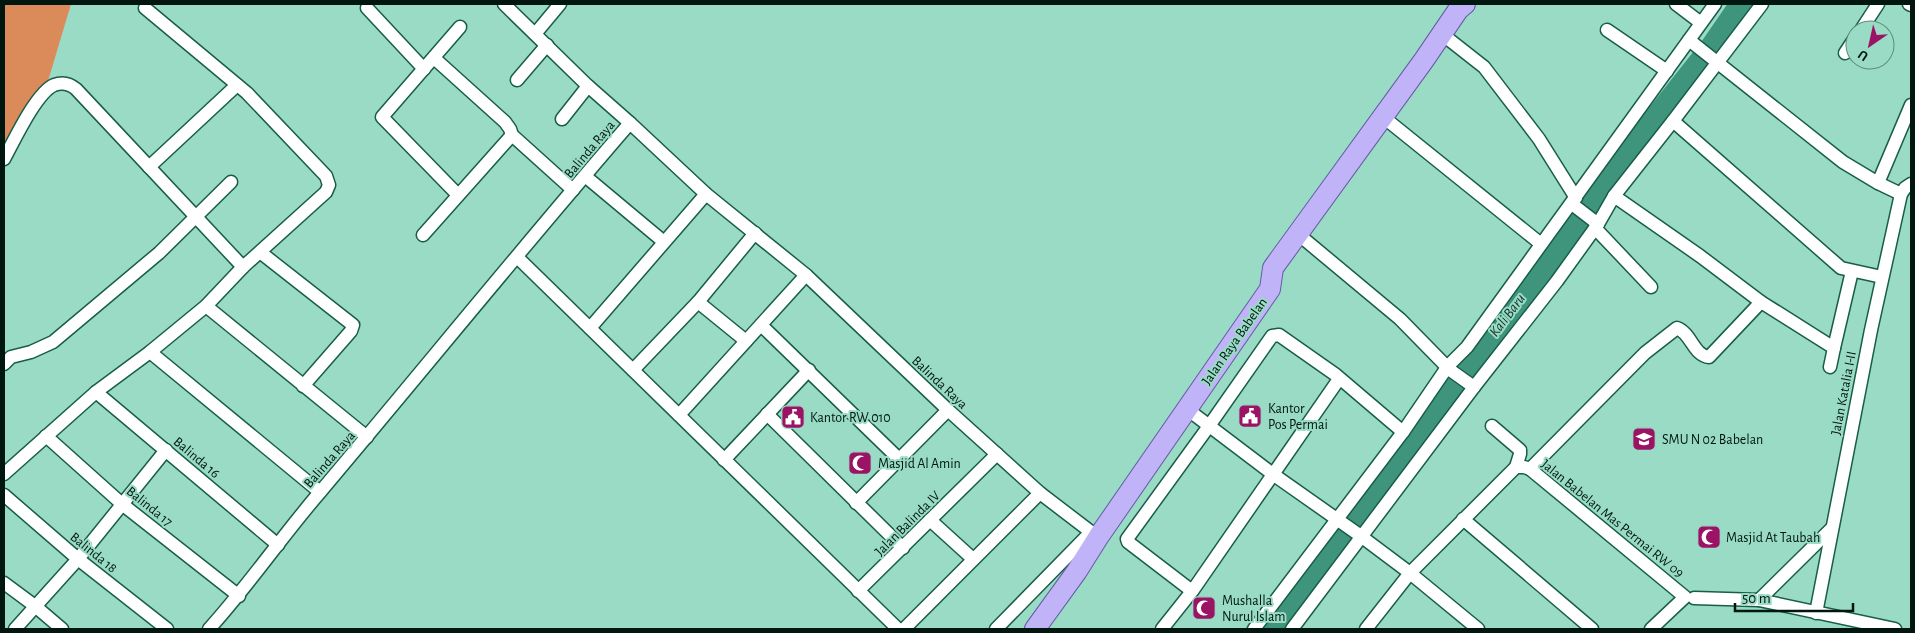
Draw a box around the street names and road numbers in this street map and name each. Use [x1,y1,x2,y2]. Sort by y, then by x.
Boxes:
street label: Balinda Raya [562,118,618,181]
street label: Jalan Raya Babelan [1200,295,1270,388]
street label: Jalan Katalia I-II [1829,350,1859,436]
street label: Balinda Raya [909,354,970,412]
street label: Balinda Raya [301,428,358,491]
street label: Balinda 16 [171,435,222,481]
street label: Jalan Babelan Mas Permai RW 09 [1538,457,1686,581]
street label: Balinda 17 [124,484,175,530]
street label: Jalan Balinda IV [873,489,943,559]
street label: Balinda 18 [67,530,119,576]

